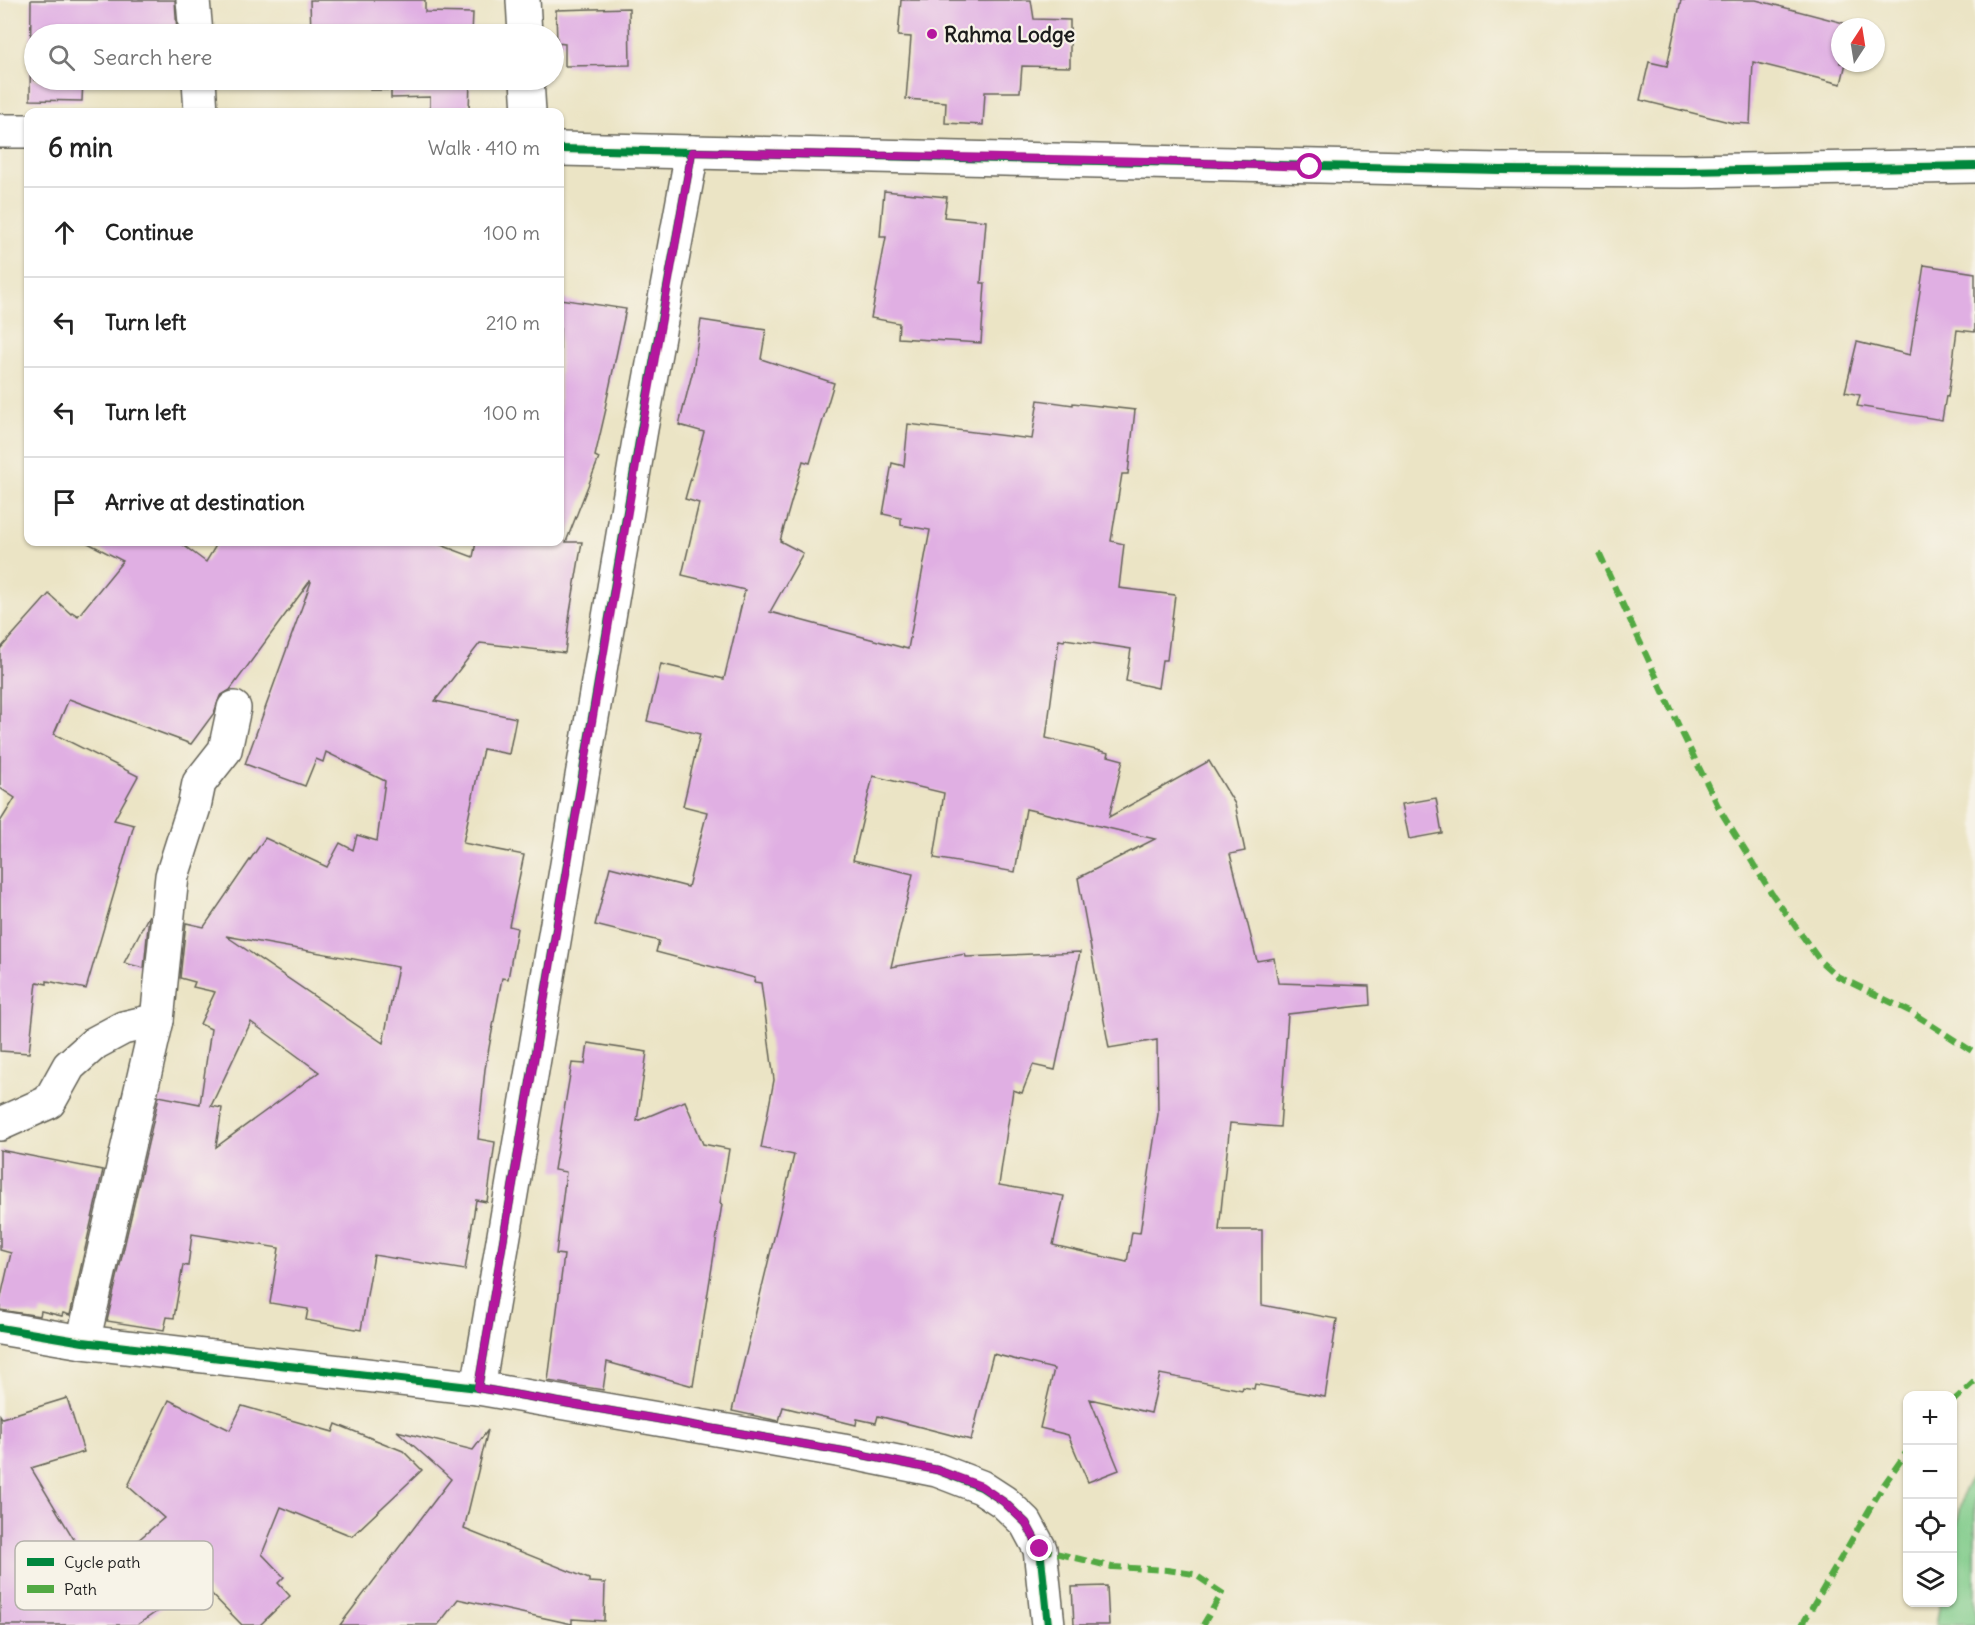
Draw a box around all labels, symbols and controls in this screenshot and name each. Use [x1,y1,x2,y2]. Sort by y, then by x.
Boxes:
north arrow [1831,18,1885,72]
place label: Rahma Lodge [944,21,1075,48]
search box [24,24,564,90]
marker: Rahma Lodge [925,27,939,41]
icon: search [45,41,78,74]
text: Search here [93,43,212,71]
text: 6 min [48,131,113,164]
text: Walk · 410 m [428,135,540,160]
route start [1296,153,1322,179]
icon: ahead [48,216,81,249]
text: Continue [105,218,194,246]
text: 100 m [483,220,540,245]
icon: left [48,306,81,339]
text: Turn left [105,308,186,336]
text: 210 m [486,310,540,335]
icon: left [48,396,81,429]
text: Turn left [105,398,186,426]
text: 100 m [483,400,540,425]
icon: arrive [48,486,81,519]
text: Arrive at destination [105,488,305,516]
map controls [1903,1391,1957,1607]
button: + [1903,1391,1957,1445]
button: − [1903,1445,1957,1499]
button: locate [1903,1499,1957,1553]
route end [1026,1535,1052,1561]
legend [15,1541,213,1610]
text: Cycle path [64,1552,140,1572]
button: layers [1903,1553,1957,1607]
text: Path [64,1579,97,1599]

